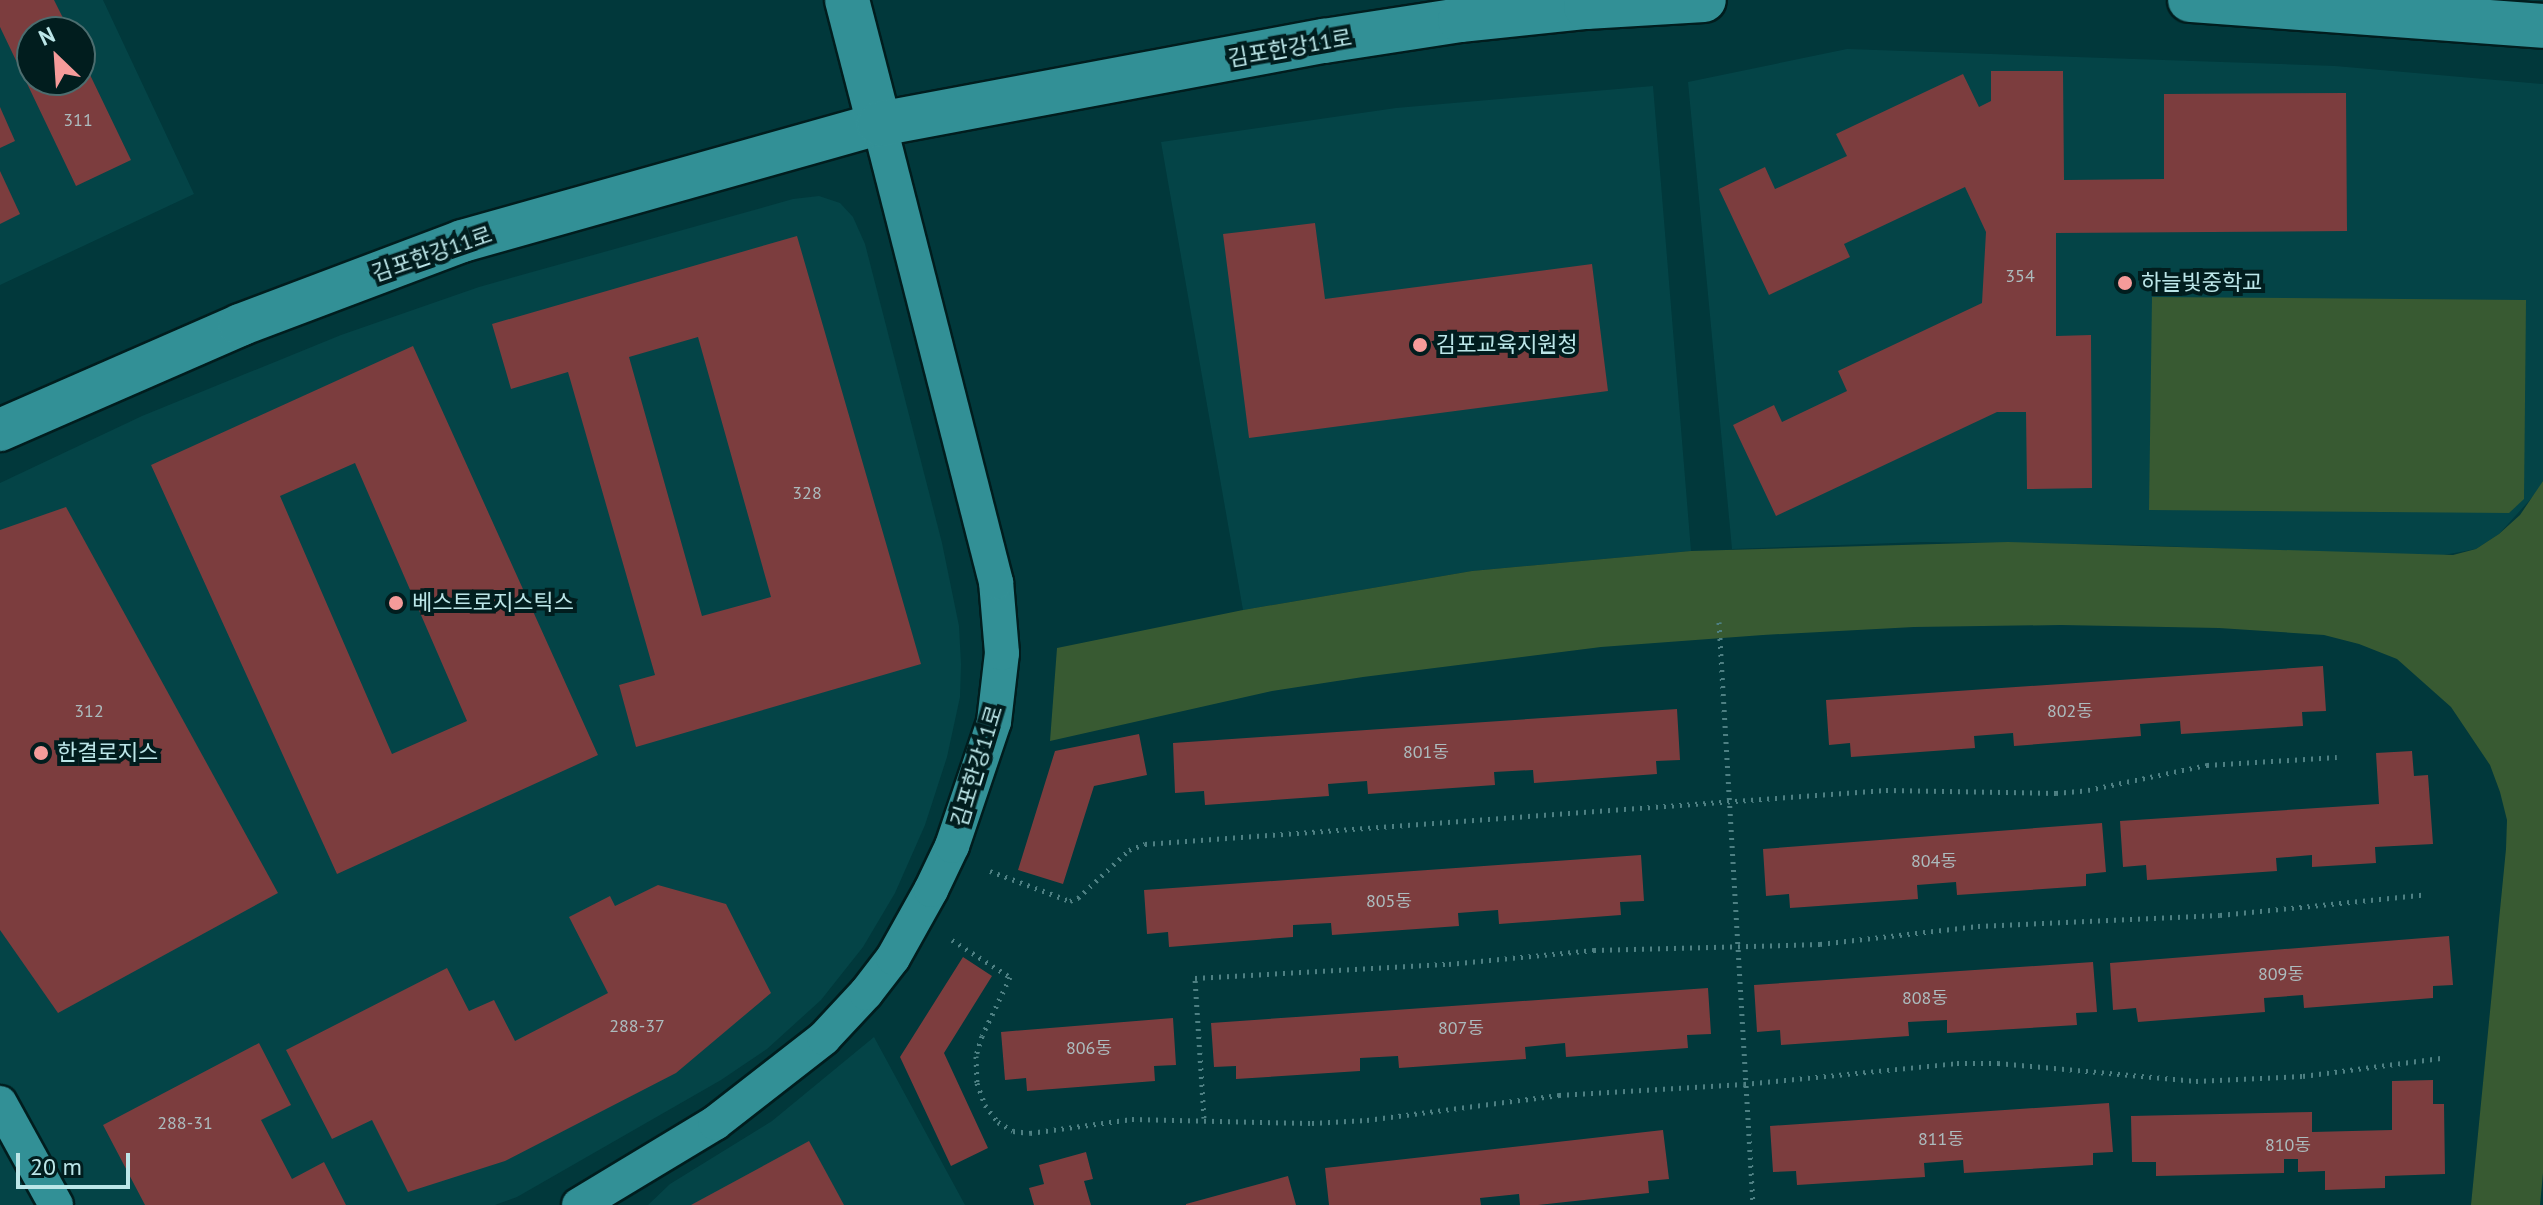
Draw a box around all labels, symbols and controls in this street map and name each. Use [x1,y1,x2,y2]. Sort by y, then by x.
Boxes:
north arrow [16,16,96,96]
text: N [34,20,59,52]
street label: 김포한강11로 [1226,24,1354,72]
house number: 311 [63,109,93,131]
street label: 김포한강11로 [369,221,495,287]
house number: 354 [2005,265,2035,287]
place label: 하늘빛중학교 [2141,270,2262,296]
marker: 하늘빛중학교 [2116,274,2134,292]
place label: 김포교육지원청 [1436,332,1578,358]
marker: 김포교육지원청 [1411,336,1429,354]
house number: 328 [792,482,822,504]
place label: 베스트로지스틱스 [412,590,574,616]
marker: 베스트로지스틱스 [387,594,405,612]
house number: 312 [74,700,104,722]
house number: 802동 [2047,700,2093,722]
street label: 김포한강11로 [946,702,1008,830]
place label: 한결로지스 [57,740,158,766]
house number: 801동 [1403,741,1449,763]
marker: 한결로지스 [32,744,50,762]
house number: 804동 [1911,850,1957,872]
house number: 805동 [1366,890,1412,912]
house number: 809동 [2258,963,2304,985]
house number: 808동 [1902,987,1948,1009]
house number: 288-37 [609,1015,665,1037]
house number: 807동 [1438,1017,1484,1039]
house number: 806동 [1066,1037,1112,1059]
house number: 288-31 [157,1112,213,1134]
house number: 811동 [1918,1128,1964,1150]
house number: 810동 [2265,1134,2311,1156]
scale bar [20,1137,134,1187]
text: 20 m [30,1151,82,1182]

